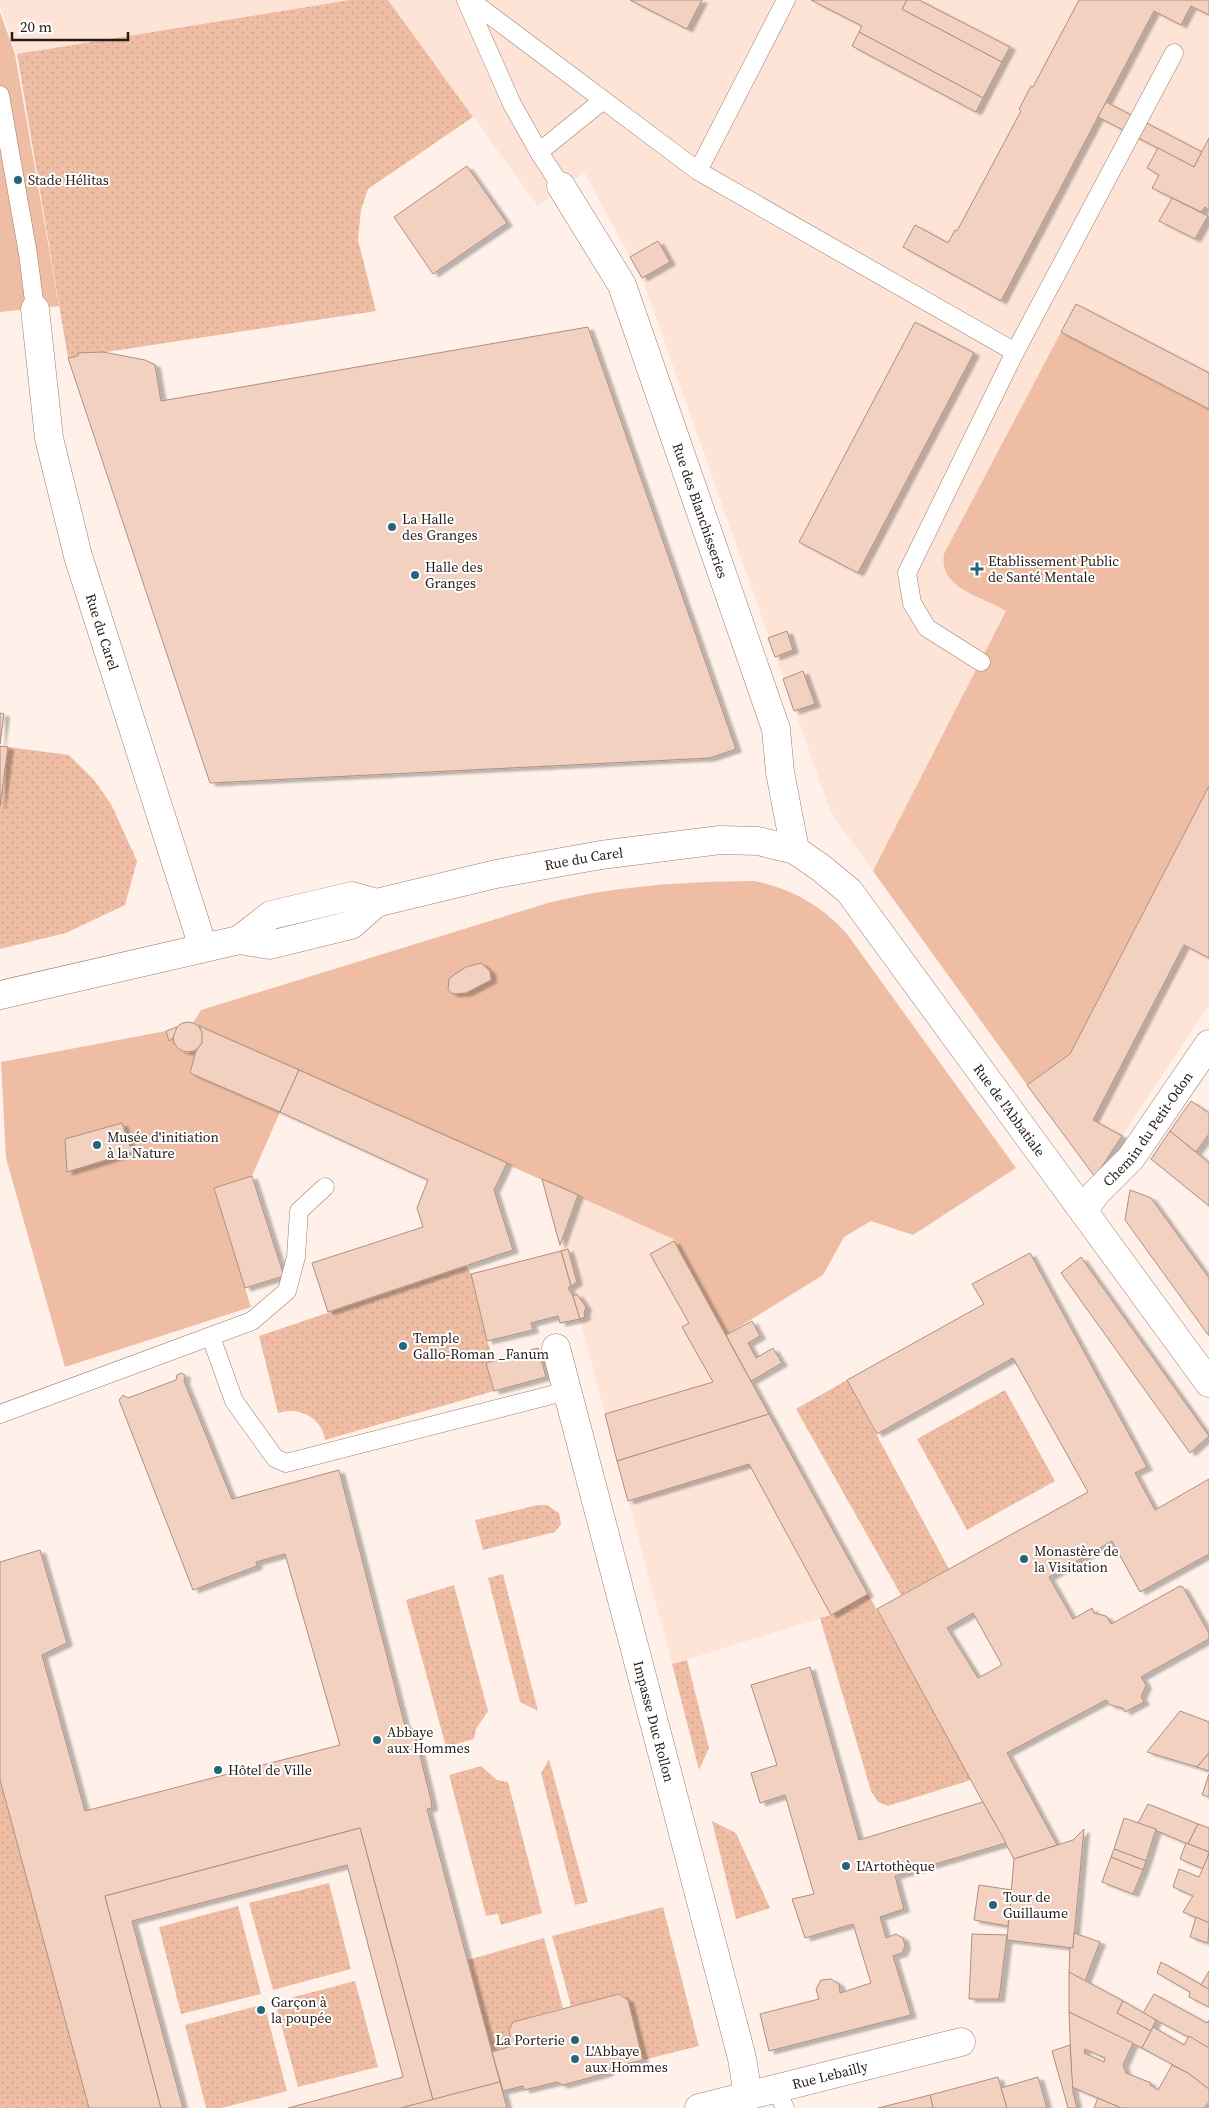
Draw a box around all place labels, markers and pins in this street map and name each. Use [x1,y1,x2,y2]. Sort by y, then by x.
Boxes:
place label: Stade Hélitas [28,170,109,190]
marker: Stade Hélitas [12,174,24,186]
place label: La Halle des Granges [402,509,478,545]
marker: La Halle des Granges [386,521,398,533]
place label: Etablissement Public de Santé Mentale [988,551,1119,587]
place label: Halle des Granges [425,557,483,593]
marker: Etablissement Public de Santé Mentale [970,562,984,576]
marker: Halle des Granges [409,569,421,581]
place label: Musée d'initiation à la Nature [107,1127,220,1163]
marker: Musée d'initiation à la Nature [91,1139,103,1151]
place label: Temple Gallo-Roman _Fanum [413,1328,550,1364]
marker: Temple Gallo-Roman _Fanum [397,1340,409,1352]
place label: Monastère de la Visitation [1034,1541,1119,1577]
marker: Monastère de la Visitation [1018,1553,1030,1565]
place label: Abbaye aux Hommes [387,1722,470,1758]
marker: Abbaye aux Hommes [371,1734,383,1746]
place label: Hôtel de Ville [228,1760,312,1780]
marker: Hôtel de Ville [212,1764,224,1776]
place label: L'Artothèque [856,1856,935,1876]
marker: L'Artothèque [840,1860,852,1872]
place label: Tour de Guillaume [1003,1887,1068,1923]
marker: Tour de Guillaume [987,1899,999,1911]
place label: Garçon à la poupée [271,1992,332,2028]
marker: Garçon à la poupée [255,2004,267,2016]
place label: La Porterie [496,2030,565,2050]
marker: La Porterie [569,2034,581,2046]
place label: L'Abbaye aux Hommes [585,2041,668,2077]
marker: L'Abbaye aux Hommes [569,2053,581,2065]

